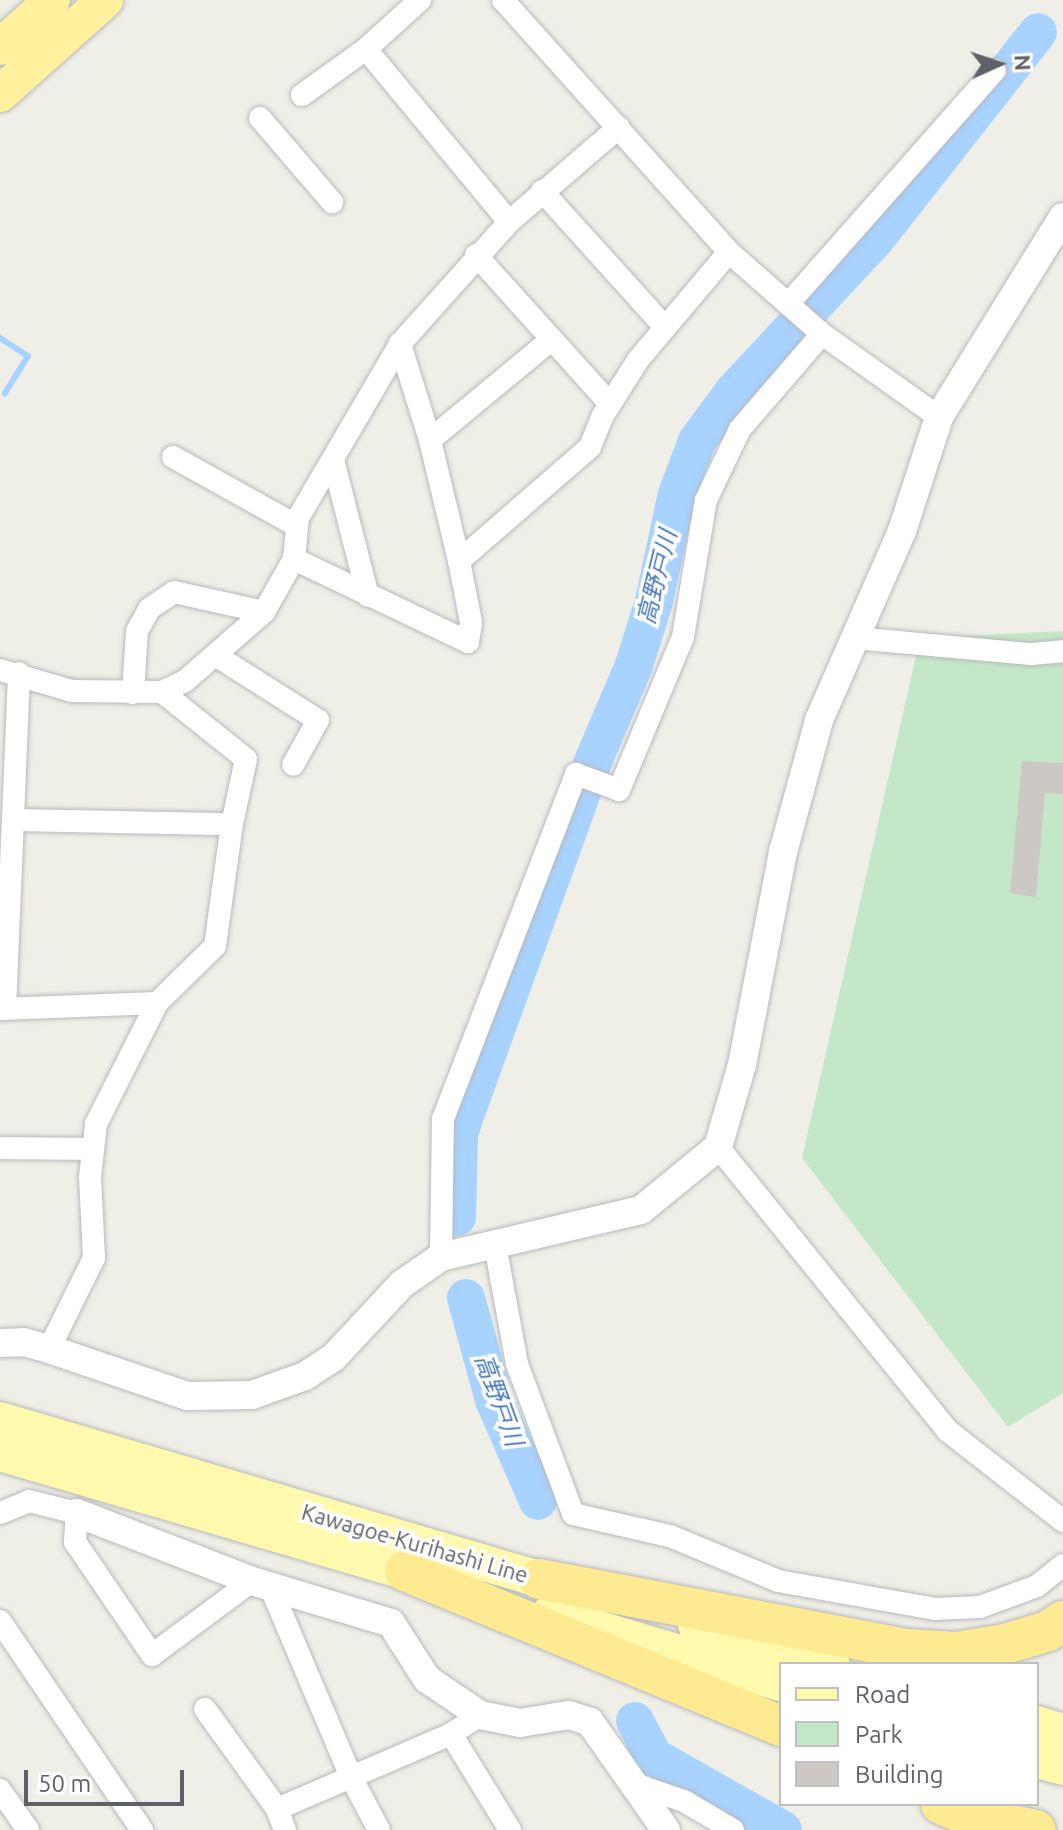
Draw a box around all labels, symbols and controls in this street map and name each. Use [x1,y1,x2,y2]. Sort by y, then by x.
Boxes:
north arrow [959,24,1039,104]
text: N [1011,54,1036,72]
water label: 高野戸川 [631,527,683,627]
water label: 高野戸川 [469,1350,529,1450]
street label: Kawagoe-Kurihashi Line [299,1498,531,1588]
legend [779,1662,1039,1806]
text: Road [855,1681,910,1708]
text: Park [855,1721,903,1748]
scale bar [28,1754,188,1804]
text: Building [855,1761,943,1788]
text: 50 m [38,1770,91,1797]

